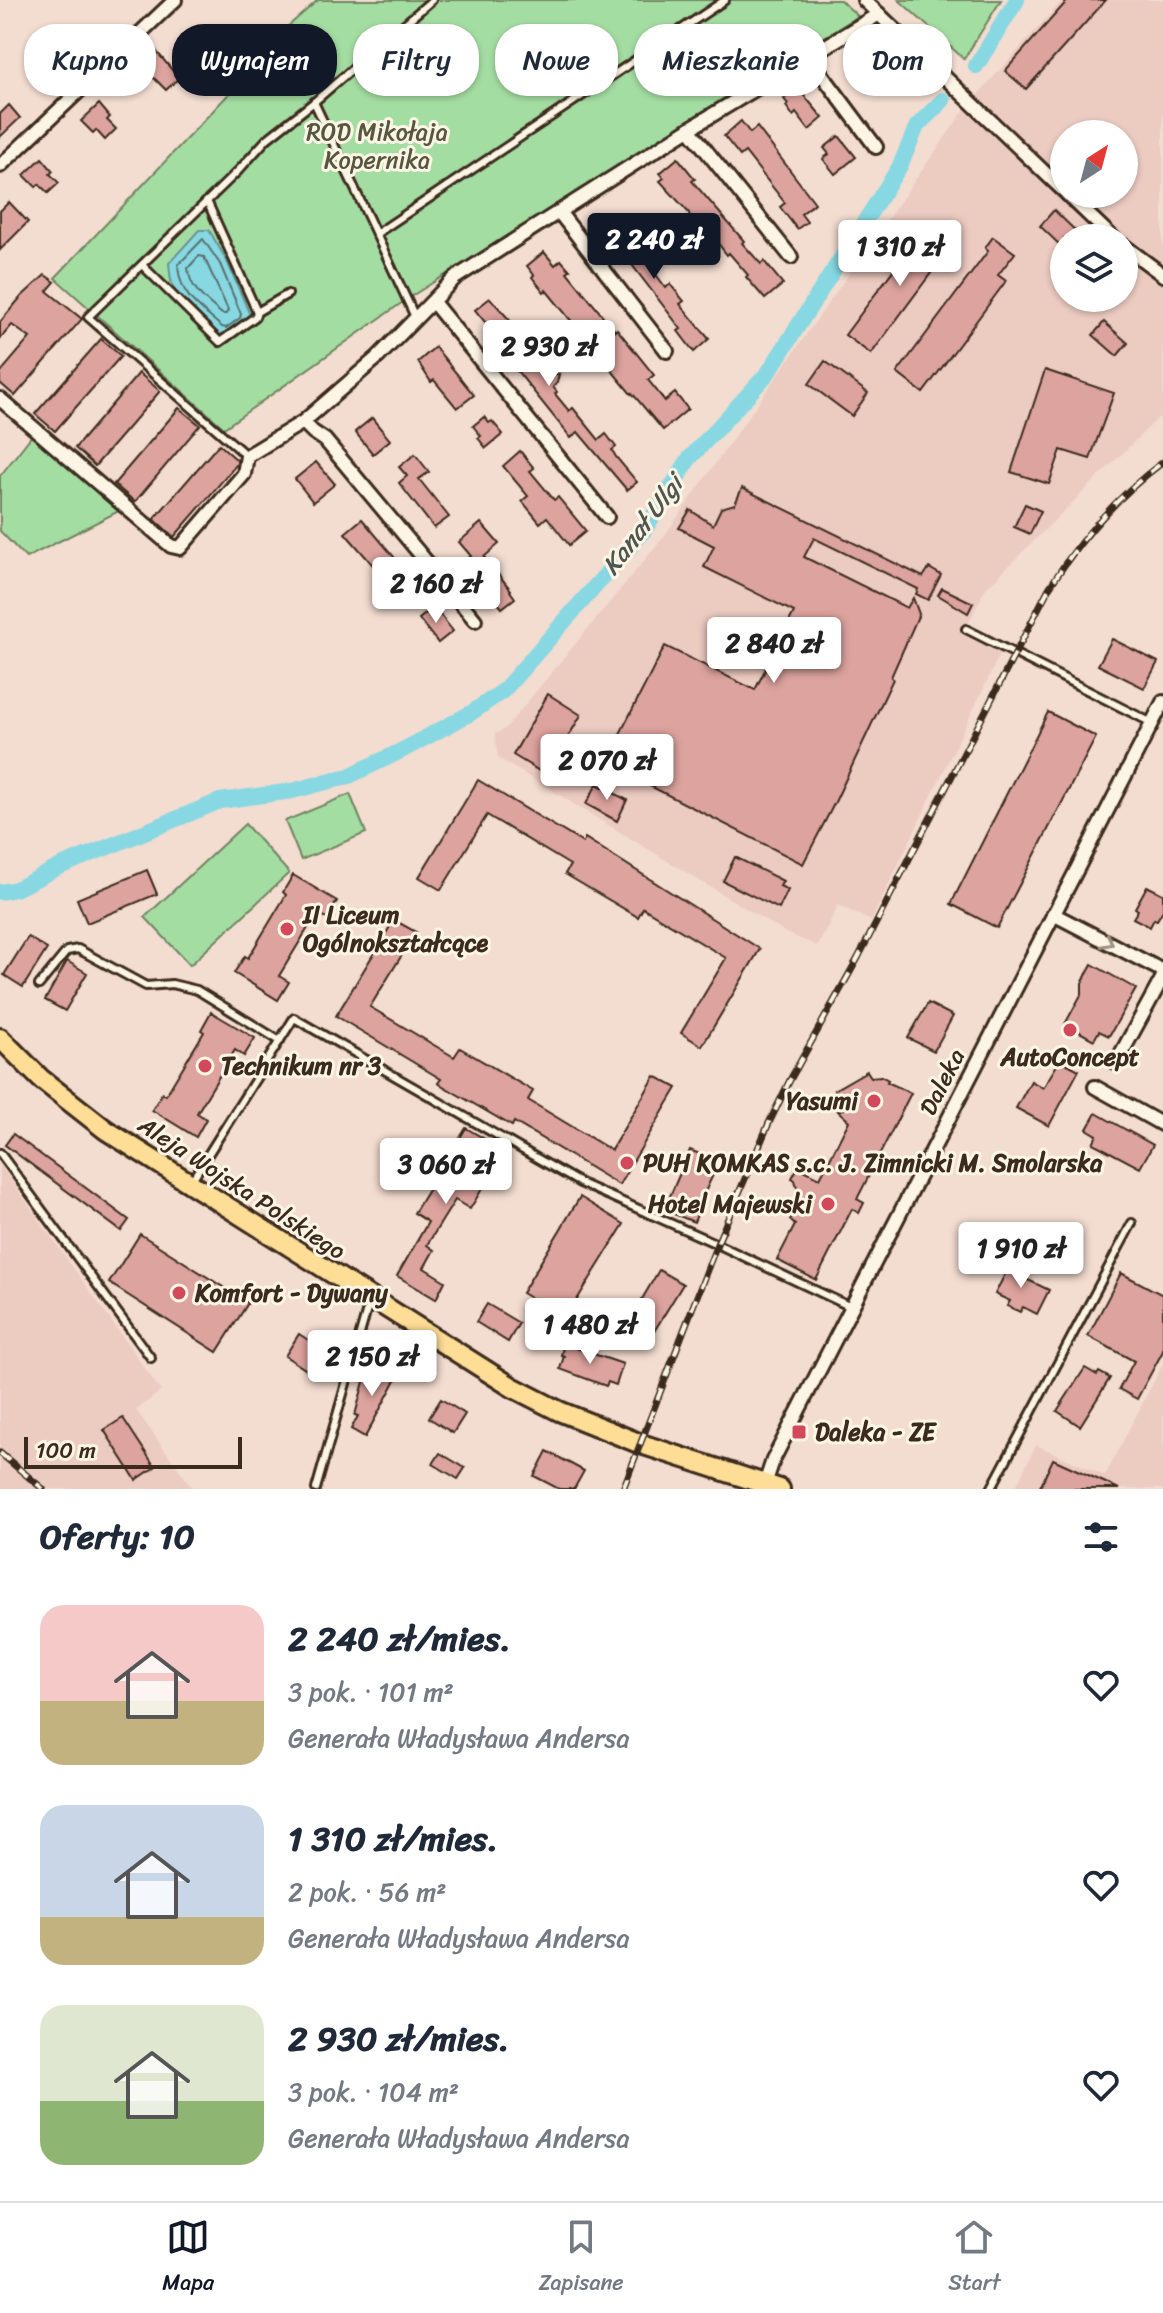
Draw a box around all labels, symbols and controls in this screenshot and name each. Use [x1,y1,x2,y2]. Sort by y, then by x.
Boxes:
chip: Kupno [24,24,156,96]
chip: Wynajem [172,24,337,96]
chip: Filtry [353,24,479,96]
chip: Nowe [495,24,618,96]
chip: Mieszkanie [634,24,827,96]
chip: Dom [843,24,952,96]
park label: ROD Mikołaja Kopernika [306,111,448,181]
north arrow [1050,120,1138,208]
map controls [1050,120,1138,312]
pin: 2 240 zł [571,213,737,281]
text: 2 240 zł [605,216,703,262]
pin: 1 310 zł [817,220,983,288]
text: 1 310 zł [856,223,944,269]
button: layers [1050,224,1138,312]
pin: 2 930 zł [466,320,632,388]
text: 2 930 zł [501,323,597,369]
water label: Kanał Ulgi [589,461,698,585]
pin: 2 160 zł [353,557,519,625]
text: 2 160 zł [390,560,482,606]
pin: 2 840 zł [691,617,857,685]
text: 2 840 zł [725,620,823,666]
pin: 2 070 zł [524,734,690,802]
text: 2 070 zł [558,737,656,783]
place label: II Liceum Ogólnokształcące [301,894,488,964]
marker: II Liceum Ogólnokształcące [278,920,296,938]
one-way arrow [1099,933,1114,948]
marker: AutoConcept [1061,1021,1079,1039]
place label: AutoConcept [1000,1036,1140,1078]
street label: Daleka [907,1041,977,1123]
place label: Technikum nr 3 [221,1045,382,1087]
marker: Technikum nr 3 [196,1057,214,1075]
place label: Yasumi [786,1080,859,1122]
marker: Yasumi [865,1092,883,1110]
street label: Aleja Wojska Polskiego [129,1104,355,1271]
pin: 3 060 zł [363,1138,529,1206]
text: 3 060 zł [398,1141,494,1187]
place label: PUH KOMKAS s.c. J. Zimnicki M. Smolarska [643,1142,1103,1184]
marker: PUH KOMKAS s.c. J. Zimnicki M. Smolarska [618,1154,636,1172]
place label: Hotel Majewski [648,1183,813,1225]
marker: Hotel Majewski [819,1195,837,1213]
pin: 1 910 zł [938,1222,1104,1290]
text: 1 910 zł [976,1225,1066,1271]
place label: Komfort - Dywany [194,1272,388,1314]
marker: Komfort - Dywany [170,1284,188,1302]
pin: 1 480 zł [507,1298,673,1366]
text: 1 480 zł [543,1301,637,1347]
pin: 2 150 zł [289,1330,455,1398]
text: 2 150 zł [326,1333,418,1379]
place label: Daleka - ZE [815,1411,937,1453]
marker: Daleka - ZE [790,1423,808,1441]
text: 100 m [36,1431,96,1470]
scale bar [24,1433,242,1469]
text: Oferty: 10 [40,1507,195,1567]
icon: filters [1079,1515,1123,1559]
text: 2 240 zł/mies. [288,1609,511,1669]
icon: home [104,1637,200,1733]
icon: heart [1079,1663,1123,1707]
text: 3 pok. · 101 m² [288,1669,454,1715]
text: Generała Władysława Andersa [288,1715,630,1761]
text: 1 310 zł/mies. [288,1809,498,1869]
icon: home [104,1837,200,1933]
icon: heart [1079,1863,1123,1907]
text: 2 pok. · 56 m² [288,1869,446,1915]
text: Generała Władysława Andersa [288,1915,630,1961]
text: 2 930 zł/mies. [288,2009,509,2069]
icon: home [104,2037,200,2133]
icon: heart [1079,2063,1123,2107]
text: 3 pok. · 104 m² [288,2069,459,2115]
text: Generała Władysława Andersa [288,2115,630,2161]
tab: Mapa [162,2215,214,2302]
tab: Zapisane [539,2215,624,2302]
tab: Start [948,2215,1001,2302]

